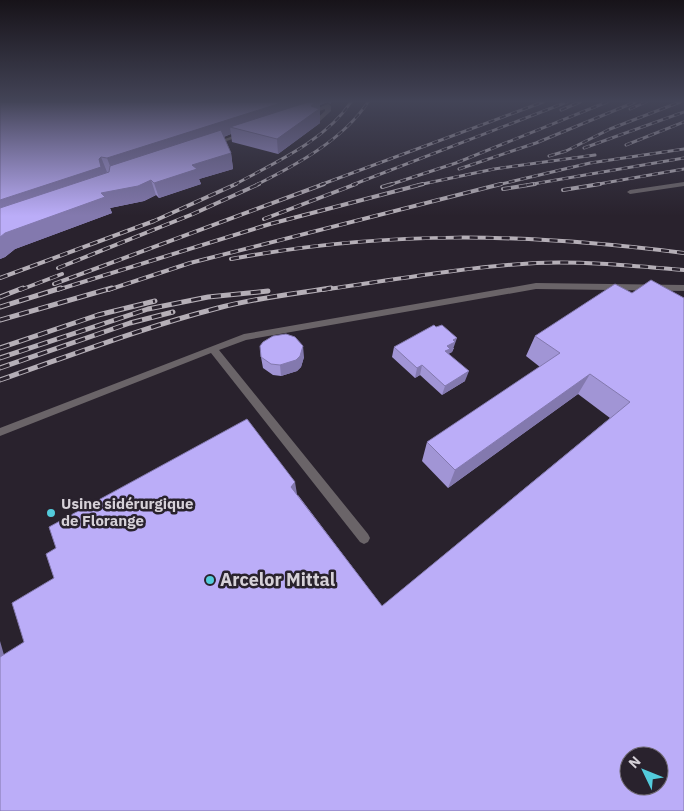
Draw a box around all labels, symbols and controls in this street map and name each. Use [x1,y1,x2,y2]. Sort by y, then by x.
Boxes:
place label: Usine sidérurgique de Florange [61,494,193,530]
marker: Usine sidérurgique de Florange [45,507,57,519]
place label: Arcelor Mittal [220,568,336,591]
marker: Arcelor Mittal [204,574,216,586]
north arrow [619,746,669,796]
text: N [624,752,645,772]

